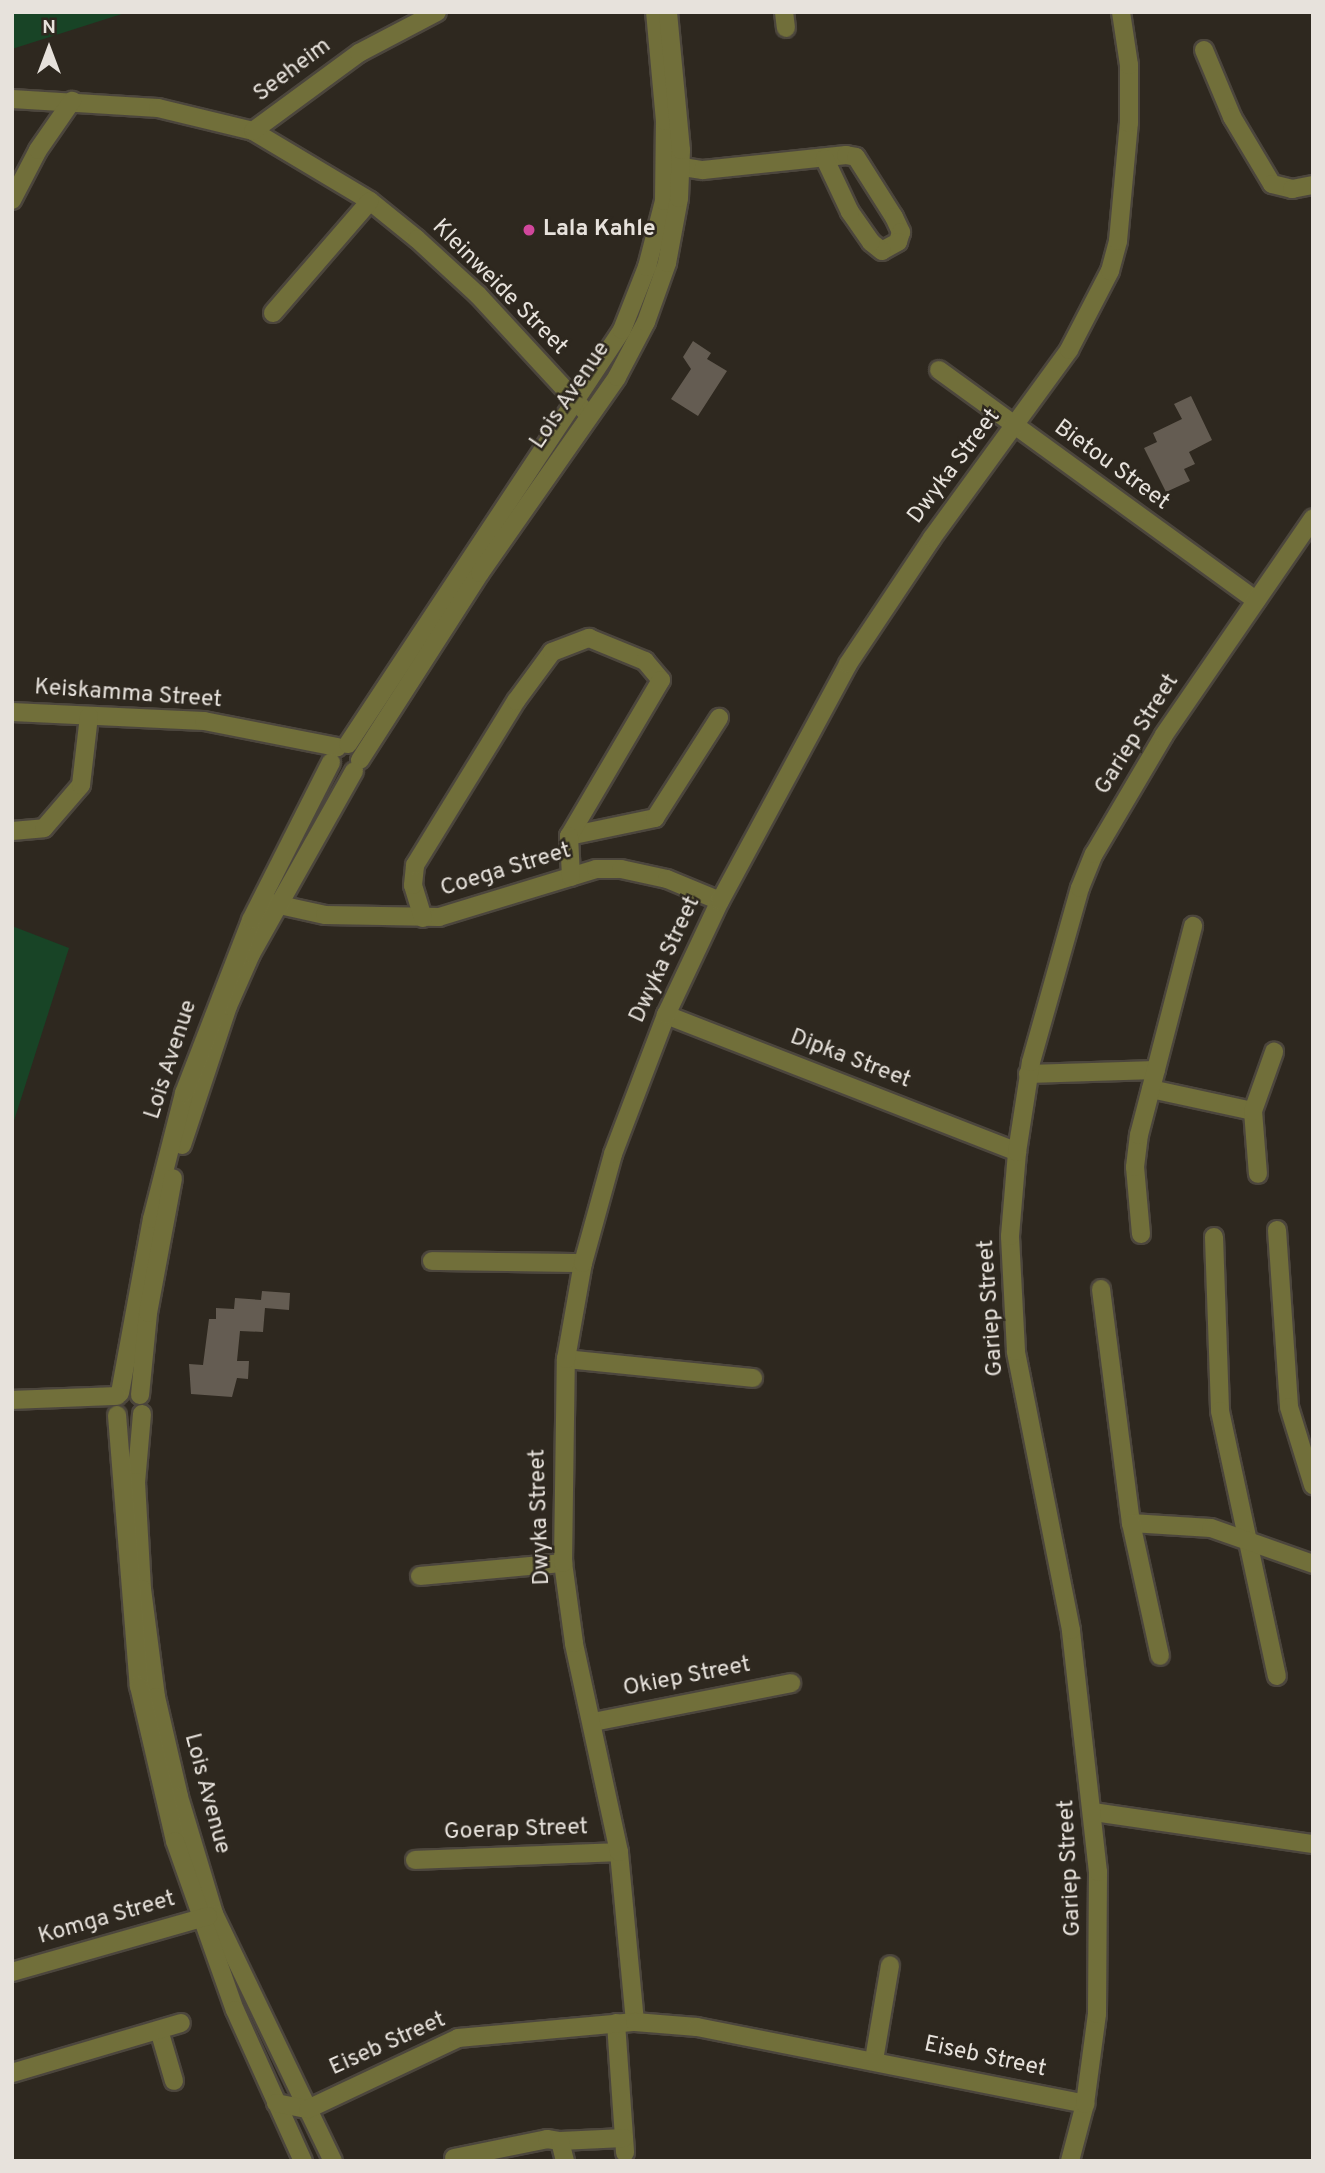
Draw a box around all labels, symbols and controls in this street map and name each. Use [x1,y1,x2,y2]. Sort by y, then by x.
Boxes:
north arrow [14,14,84,84]
text: N [42,16,56,40]
street label: Seeheim [249,33,337,109]
street label: Kleinweide Street [425,214,573,362]
place label: Lala Kahle [543,216,656,244]
marker: Lala Kahle [521,222,537,238]
street label: Lois Avenue [525,337,617,455]
street label: Dwyka Street [903,404,1007,530]
street label: Bietou Street [1048,415,1174,517]
street label: Gariep Street [1090,670,1186,800]
street label: Keiskamma Street [33,675,223,715]
street label: Coega Street [437,838,575,904]
street label: Dwyka Street [625,892,707,1028]
street label: Lois Avenue [140,996,204,1124]
street label: Dipka Street [786,1024,914,1096]
street label: Gariep Street [973,1239,1011,1377]
street label: Dwyka Street [525,1448,557,1586]
street label: Okiep Street [621,1652,753,1704]
street label: Lois Avenue [177,1730,235,1858]
street label: Gariep Street [1054,1799,1088,1937]
street label: Goerap Street [443,1815,589,1847]
street label: Komga Street [35,1886,179,1952]
street label: Eiseb Street [326,2007,450,2083]
street label: Eiseb Street [921,2032,1049,2084]

